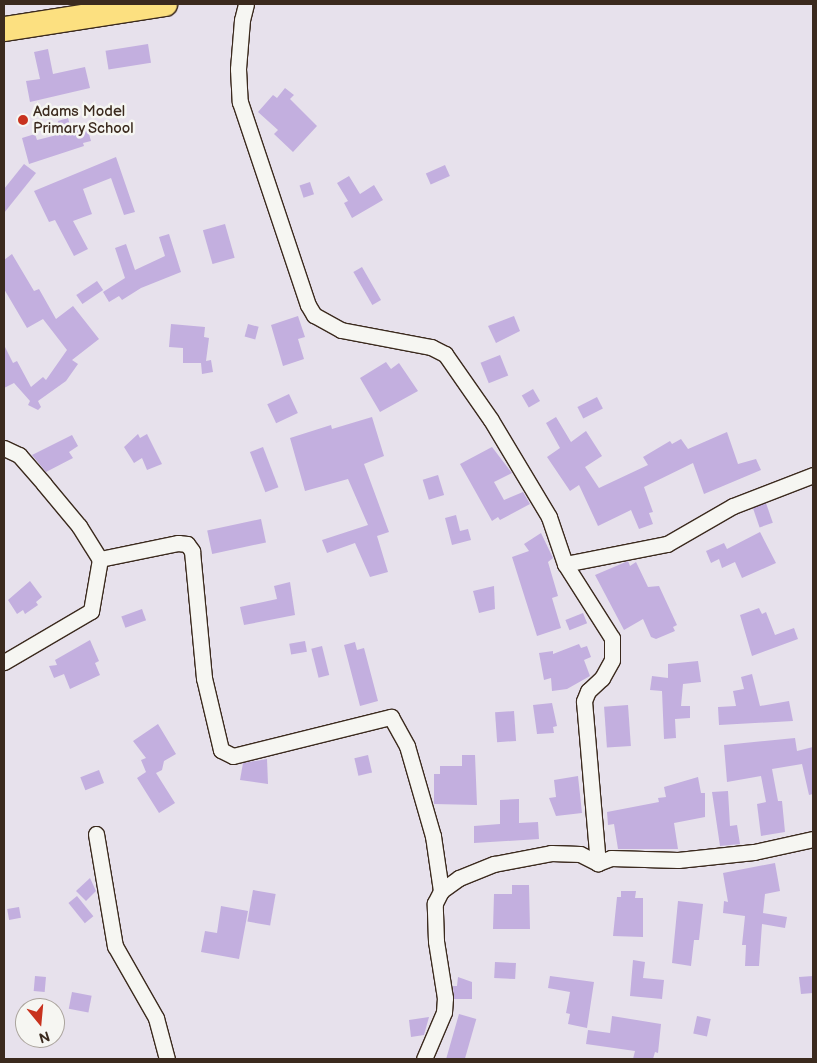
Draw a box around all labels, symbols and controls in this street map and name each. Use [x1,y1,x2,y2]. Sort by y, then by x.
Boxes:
place label: Adams Model Primary School [33,102,135,137]
marker: Adams Model Primary School [17,114,29,126]
north arrow [15,998,65,1048]
text: N [37,1027,52,1047]

